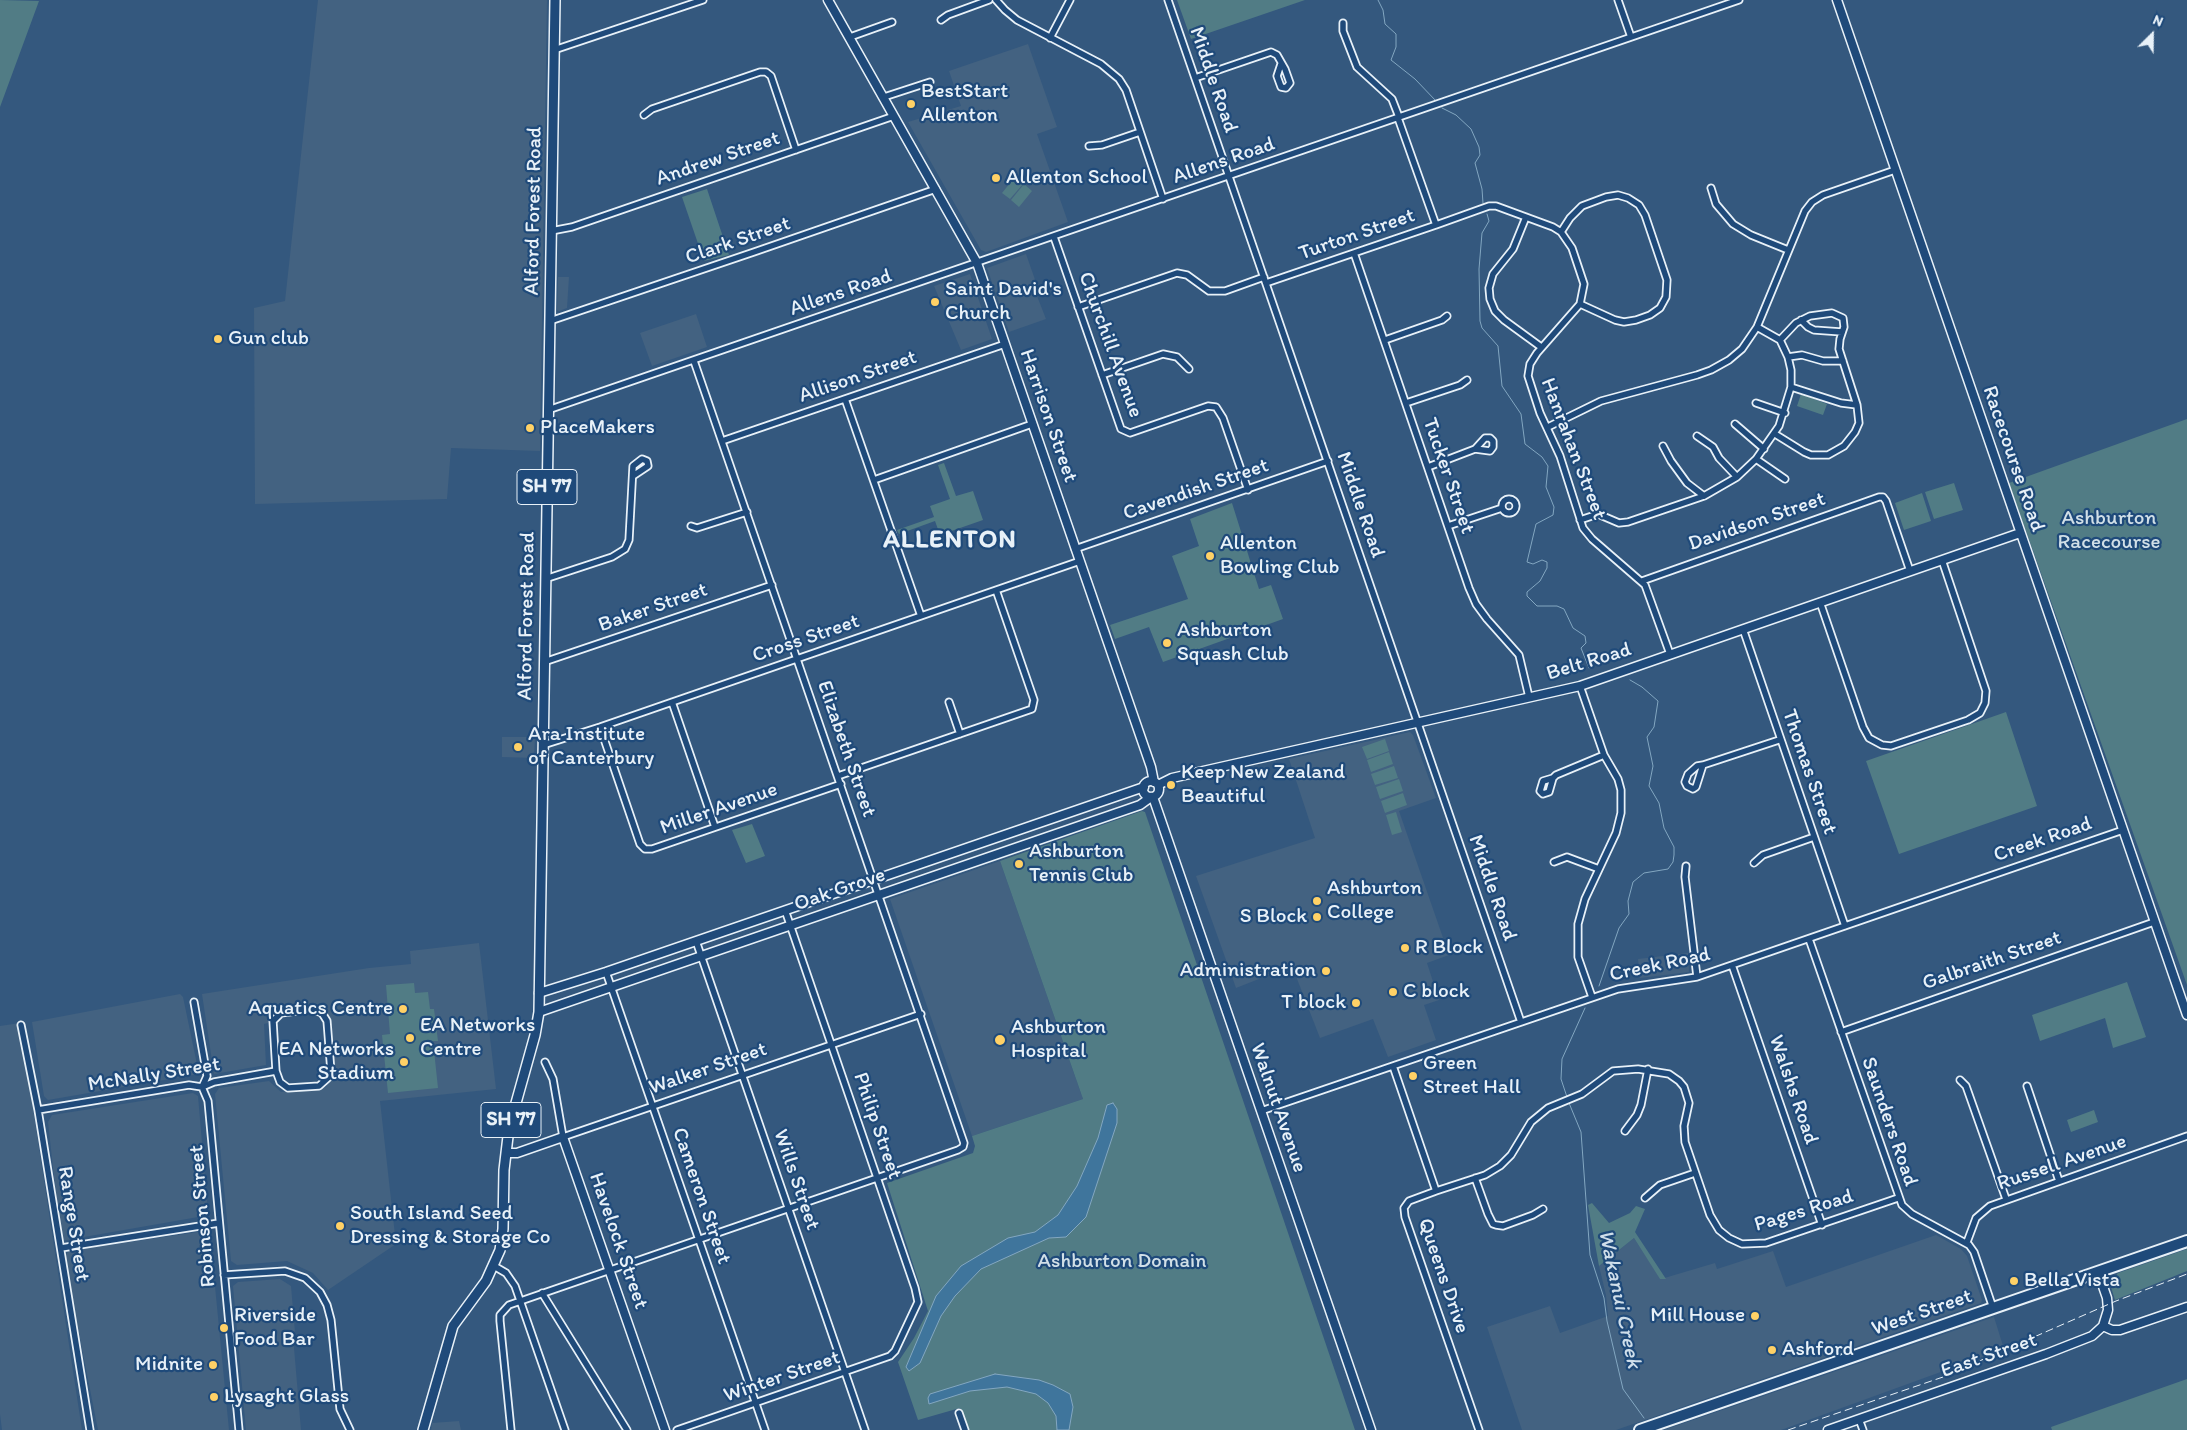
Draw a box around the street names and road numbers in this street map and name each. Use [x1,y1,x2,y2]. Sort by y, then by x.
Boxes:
street label: Middle Road [1183,24,1243,136]
street label: Alford Forest Road [520,126,548,296]
street label: Andrew Street [653,126,783,192]
street label: Allens Road [1170,132,1278,190]
street label: Turton Street [1296,203,1418,267]
street label: Clark Street [682,211,794,271]
street label: Allens Road [787,264,895,322]
street label: Churchill Avenue [1072,269,1148,421]
street label: Allison Street [796,345,920,409]
street label: Harrison Street [1013,346,1083,486]
street label: Hanrahan Street [1534,375,1612,523]
street label: Racecourse Road [1976,383,2050,535]
street label: Tucker Street [1416,415,1480,537]
street label: Middle Road [1330,449,1390,561]
street label: Cavendish Street [1120,453,1272,527]
road number: SH 77 [517,470,577,504]
street label: Davidson Street [1685,487,1829,557]
street label: Alford Forest Road [513,531,541,701]
street label: Baker Street [595,578,711,638]
street label: Cross Street [749,609,863,669]
street label: Belt Road [1544,637,1634,687]
street label: Elizabeth Street [811,677,881,821]
street label: Thomas Street [1776,706,1842,838]
street label: Miller Avenue [657,777,781,841]
street label: Creek Road [1991,811,2095,869]
street label: Middle Road [1462,832,1522,944]
street label: Oak Grove [791,863,889,917]
street label: Galbraith Street [1919,925,2065,997]
street label: Creek Road [1607,942,1713,988]
street label: Walshs Road [1763,1032,1823,1148]
street label: Walker Street [646,1037,770,1101]
street label: Walnut Avenue [1244,1040,1312,1176]
street label: McNally Street [86,1052,222,1098]
street label: Saunders Road [1855,1054,1923,1190]
street label: Philip Street [847,1069,907,1183]
road number: SH 77 [481,1102,541,1138]
street label: Cameron Street [666,1124,736,1268]
street label: Wills Street [767,1126,825,1234]
street label: Russell Avenue [1994,1129,2130,1197]
street label: Robinson Street [184,1144,222,1288]
street label: Range Street [51,1165,95,1283]
street label: Havelock Street [583,1169,653,1313]
street label: Pages Road [1751,1184,1857,1238]
street label: Queens Drive [1412,1215,1474,1337]
street label: West Street [1868,1284,1976,1342]
street label: East Street [1938,1328,2040,1384]
street label: Winter Street [720,1345,844,1409]

